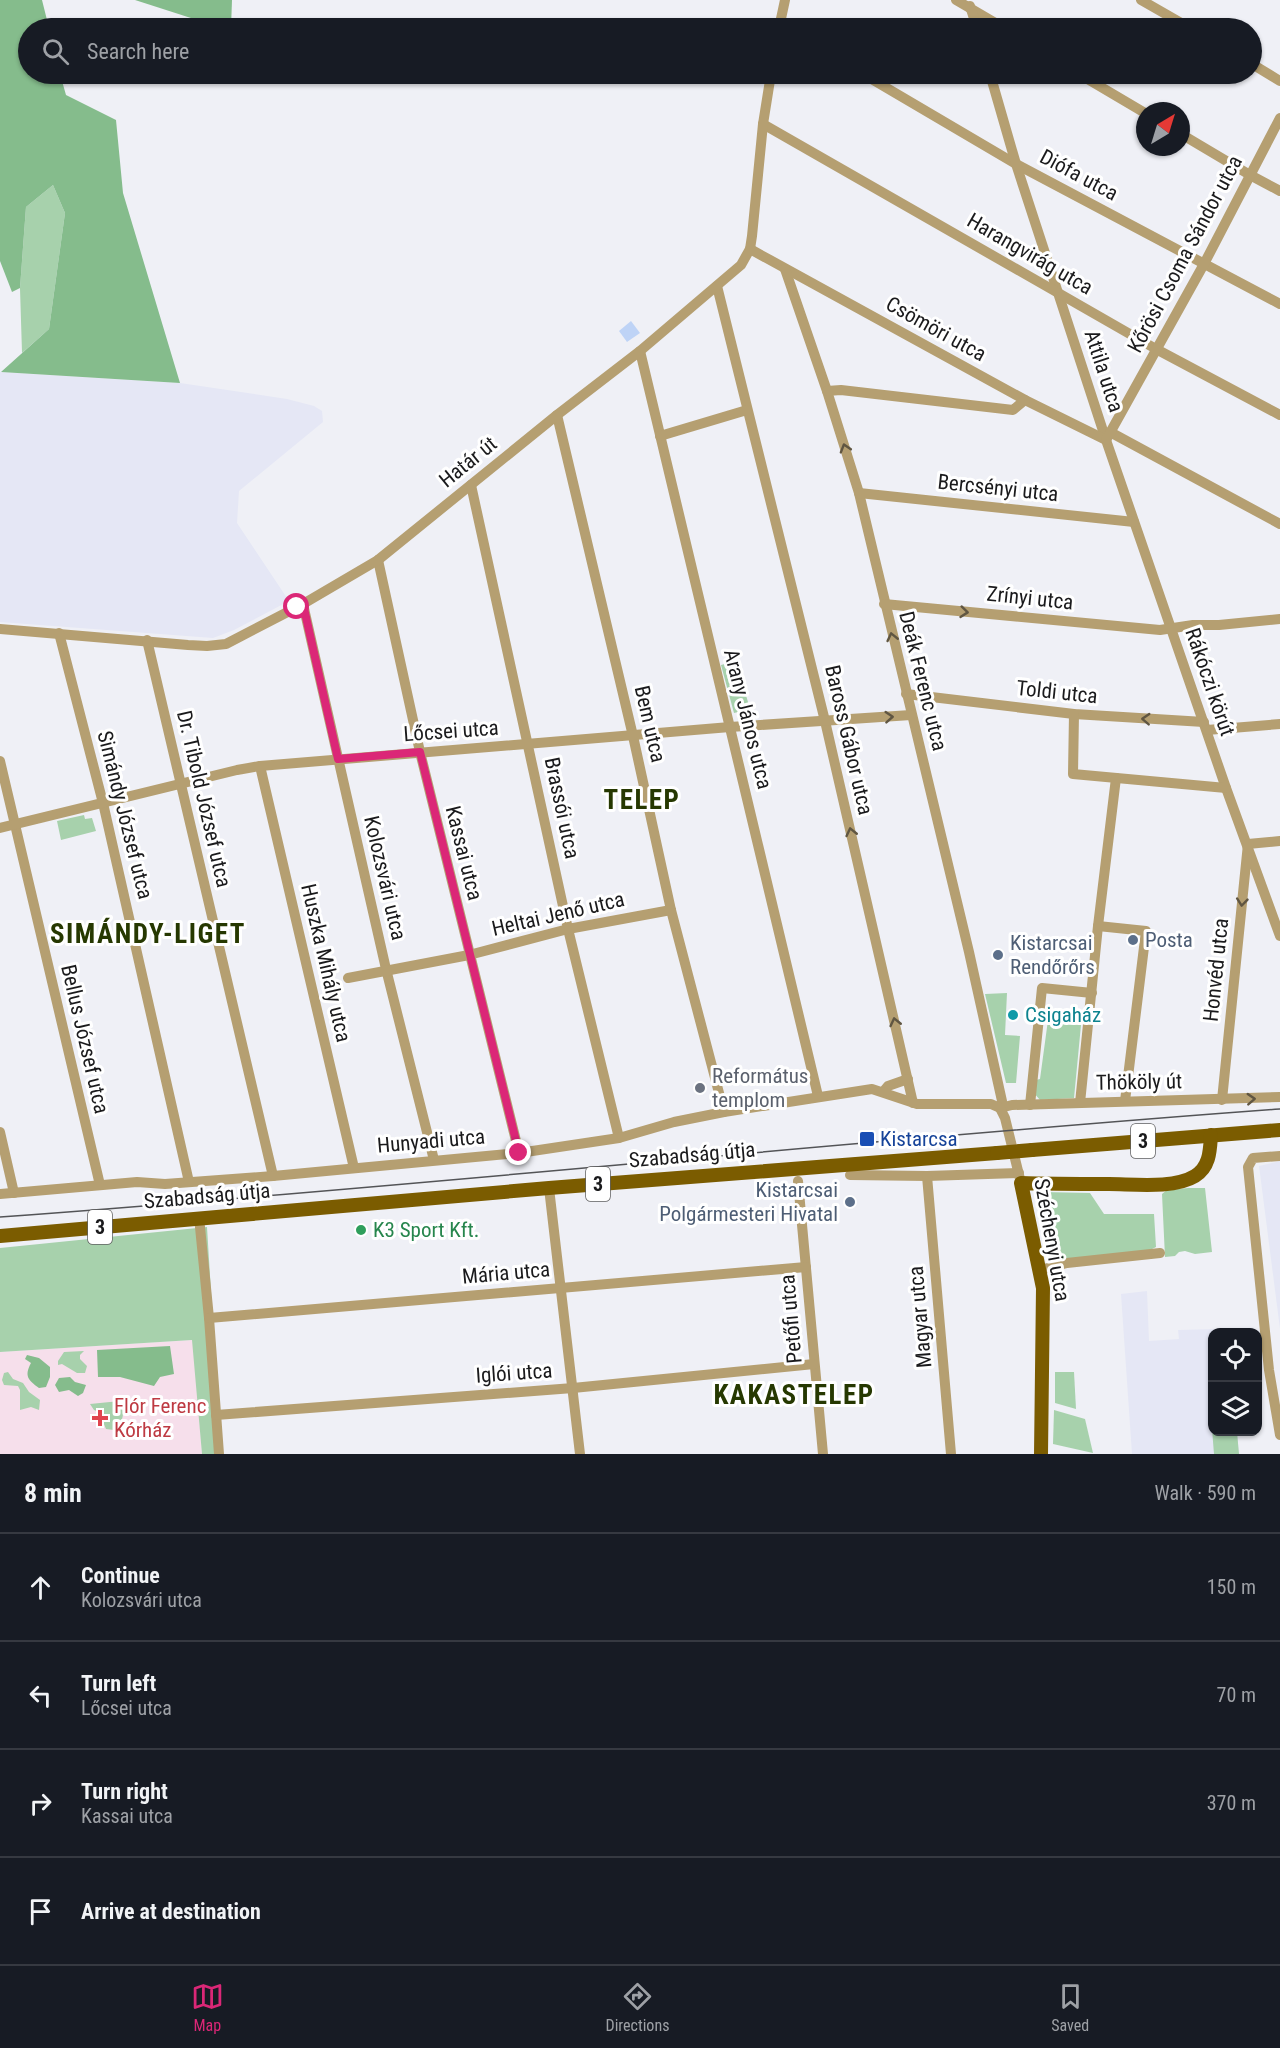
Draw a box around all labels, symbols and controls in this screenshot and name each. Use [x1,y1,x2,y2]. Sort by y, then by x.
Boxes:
search box [18,18,1262,84]
icon: search [39,35,72,68]
text: Search here [87,39,189,64]
north arrow [1136,102,1190,156]
street label: Diófa utca [1036,144,1122,206]
street label: Kőrösi Csoma Sándor utca [1123,151,1247,357]
street label: Harangvirág utca [963,208,1097,300]
street label: Csömöri utca [882,292,990,366]
street label: Attila utca [1079,327,1129,415]
street label: Határ út [434,432,502,492]
one-way arrow [840,443,852,454]
street label: Bercsényi utca [936,470,1060,506]
street label: Zrínyi utca [985,582,1075,614]
route start [283,593,309,619]
one-way arrow [959,605,968,618]
street label: Deák Ferenc utca [894,609,952,753]
street label: Rákóczi körút [1180,625,1240,739]
one-way arrow [887,632,900,642]
street label: Arany János utca [719,647,777,791]
street label: Baross Gábor utca [820,663,878,817]
street label: Toldi utca [1015,676,1099,708]
street label: Bem utca [630,683,670,765]
street label: Dr. Tibold József utca [172,708,236,890]
one-way arrow [885,710,894,723]
one-way arrow [1142,712,1151,725]
street label: Lőcsei utca [403,716,499,746]
street label: Simándy József utca [92,728,158,902]
street label: Brassói utca [540,755,584,861]
district label: TELEP [604,784,680,816]
street label: Kassai utca [441,803,487,903]
street label: Kolozsvári utca [359,814,411,942]
one-way arrow [846,828,859,838]
street label: Huszka Mihály utca [296,882,356,1044]
street label: Heltai Jenő utca [489,887,627,941]
one-way arrow [1236,898,1249,907]
district label: SIMÁNDY-LIGET [50,917,246,950]
street label: Honvéd utca [1199,917,1233,1023]
place label: Posta [1145,928,1193,952]
place label: Kistarcsai Rendőrőrs [1010,931,1095,979]
marker: Posta [1126,933,1140,947]
marker: Kistarcsai Rendőrőrs [991,948,1005,962]
street label: Bellus József utca [56,962,114,1116]
place label: Csigaház [1025,1003,1101,1027]
marker: Csigaház [1006,1008,1020,1022]
one-way arrow [890,1018,903,1028]
place label: Református templom [712,1064,808,1112]
street label: Thököly út [1096,1069,1182,1095]
marker: Református templom [693,1081,707,1095]
one-way arrow [1247,1092,1256,1105]
street label: Hunyadi utca [376,1124,486,1158]
road number: 3 [1131,1124,1155,1158]
place label: Kistarcsa [880,1127,958,1151]
marker: Kistarcsa [858,1130,876,1148]
street label: Szabadság útja [628,1138,756,1172]
route end [505,1139,531,1165]
road number: 3 [586,1167,610,1201]
street label: Széchenyi utca [1029,1177,1075,1303]
place label: Kistarcsai Polgármesteri Hivatal [659,1178,838,1226]
street label: Szabadság útja [143,1179,271,1213]
marker: Kistarcsai Polgármesteri Hivatal [843,1195,857,1209]
road number: 3 [88,1210,112,1244]
place label: K3 Sport Kft. [373,1218,479,1242]
marker: K3 Sport Kft. [354,1223,368,1237]
street label: Mária utca [461,1257,551,1289]
street label: Magyar utca [904,1265,936,1369]
street label: Petőfi utca [775,1274,807,1364]
map controls [1208,1328,1262,1436]
button: locate [1208,1328,1262,1382]
street label: Iglói utca [475,1358,553,1388]
district label: KAKASTELEP [713,1379,875,1411]
button: layers [1208,1382,1262,1436]
place label: Flór Ferenc Kórház [114,1394,206,1442]
marker: Flór Ferenc Kórház [91,1409,109,1427]
text: 8 min [24,1478,82,1508]
text: Walk · 590 m [1155,1481,1256,1505]
text: Continue [81,1563,160,1588]
icon: ahead [24,1571,57,1604]
text: 150 m [1207,1575,1256,1599]
text: Kolozsvári utca [81,1588,202,1612]
text: Turn left [81,1671,156,1696]
icon: left [24,1679,57,1712]
text: 70 m [1217,1683,1256,1707]
text: Lőcsei utca [81,1696,172,1720]
text: Turn right [81,1779,168,1804]
icon: right [24,1787,57,1820]
text: 370 m [1207,1791,1256,1815]
text: Kassai utca [81,1804,173,1828]
icon: arrive [24,1895,57,1928]
text: Arrive at destination [81,1899,261,1924]
tab: Map [191,1980,224,2035]
tab: Directions [606,1980,669,2035]
tab: Saved [1051,1980,1089,2035]

